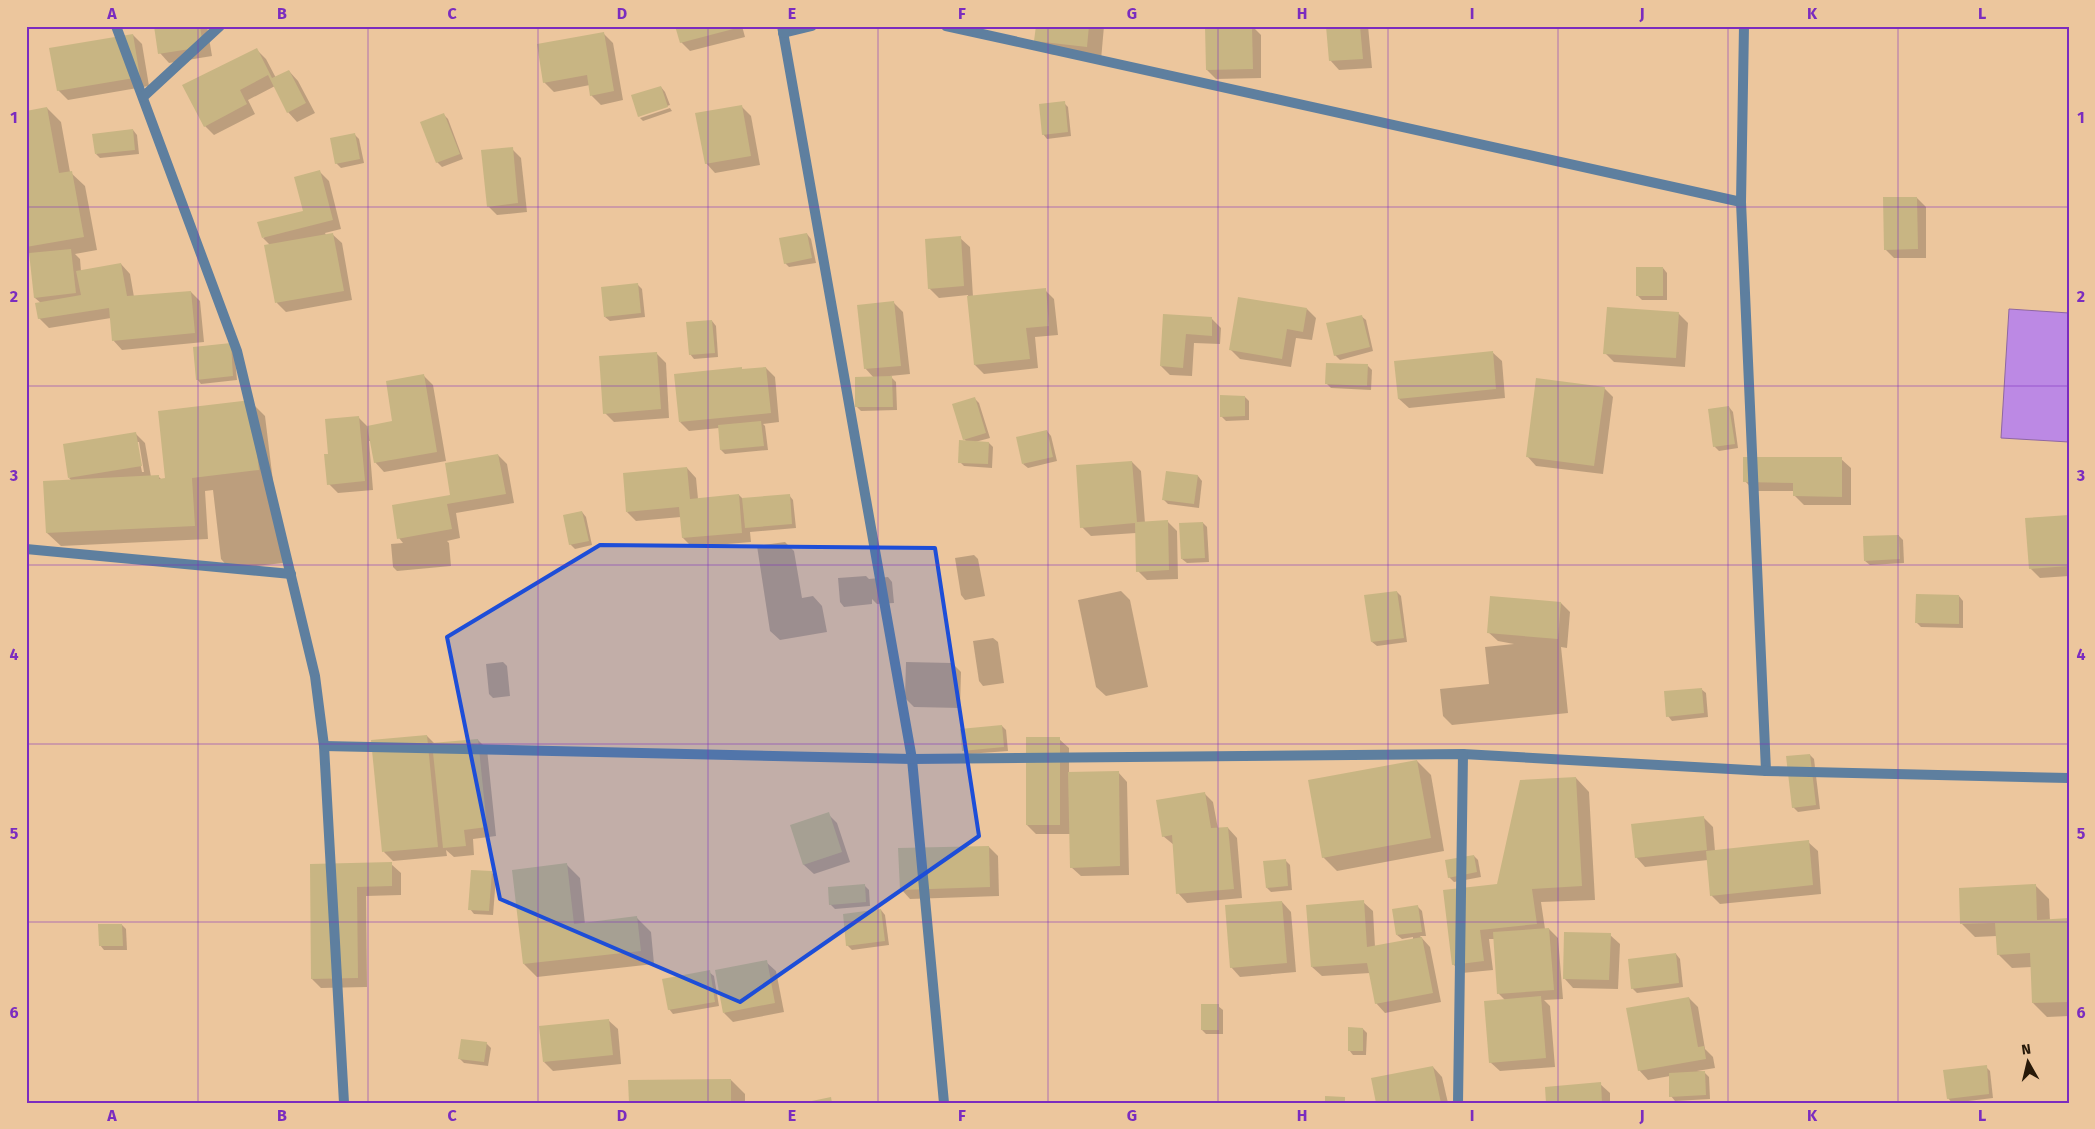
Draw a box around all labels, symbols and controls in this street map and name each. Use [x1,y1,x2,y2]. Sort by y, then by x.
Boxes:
text: A [106,4,117,23]
text: B [277,4,287,23]
text: C [447,4,457,23]
text: D [617,4,627,23]
text: E [788,4,796,23]
text: F [958,4,966,23]
text: G [1127,4,1137,23]
text: H [1297,4,1307,23]
text: I [1470,4,1474,23]
text: J [1638,4,1645,23]
text: K [1807,4,1818,23]
text: L [1978,4,1986,23]
text: 1 [10,108,18,127]
text: 1 [2077,108,2085,127]
text: 2 [10,287,18,306]
text: 2 [2077,287,2085,306]
text: 3 [9,466,18,485]
text: 3 [2076,466,2085,485]
text: 4 [9,645,19,664]
text: 4 [2076,645,2086,664]
text: 5 [10,824,19,843]
text: 5 [2077,824,2086,843]
text: 6 [9,1003,19,1022]
text: 6 [2076,1003,2086,1022]
north arrow [2002,1036,2052,1086]
text: N [2020,1041,2032,1059]
text: A [106,1106,117,1125]
text: B [277,1106,287,1125]
text: C [447,1106,457,1125]
text: D [617,1106,627,1125]
text: E [788,1106,796,1125]
text: F [958,1106,966,1125]
text: G [1127,1106,1137,1125]
text: H [1297,1106,1307,1125]
text: I [1470,1106,1474,1125]
text: J [1638,1106,1645,1125]
text: K [1807,1106,1818,1125]
text: L [1978,1106,1986,1125]

